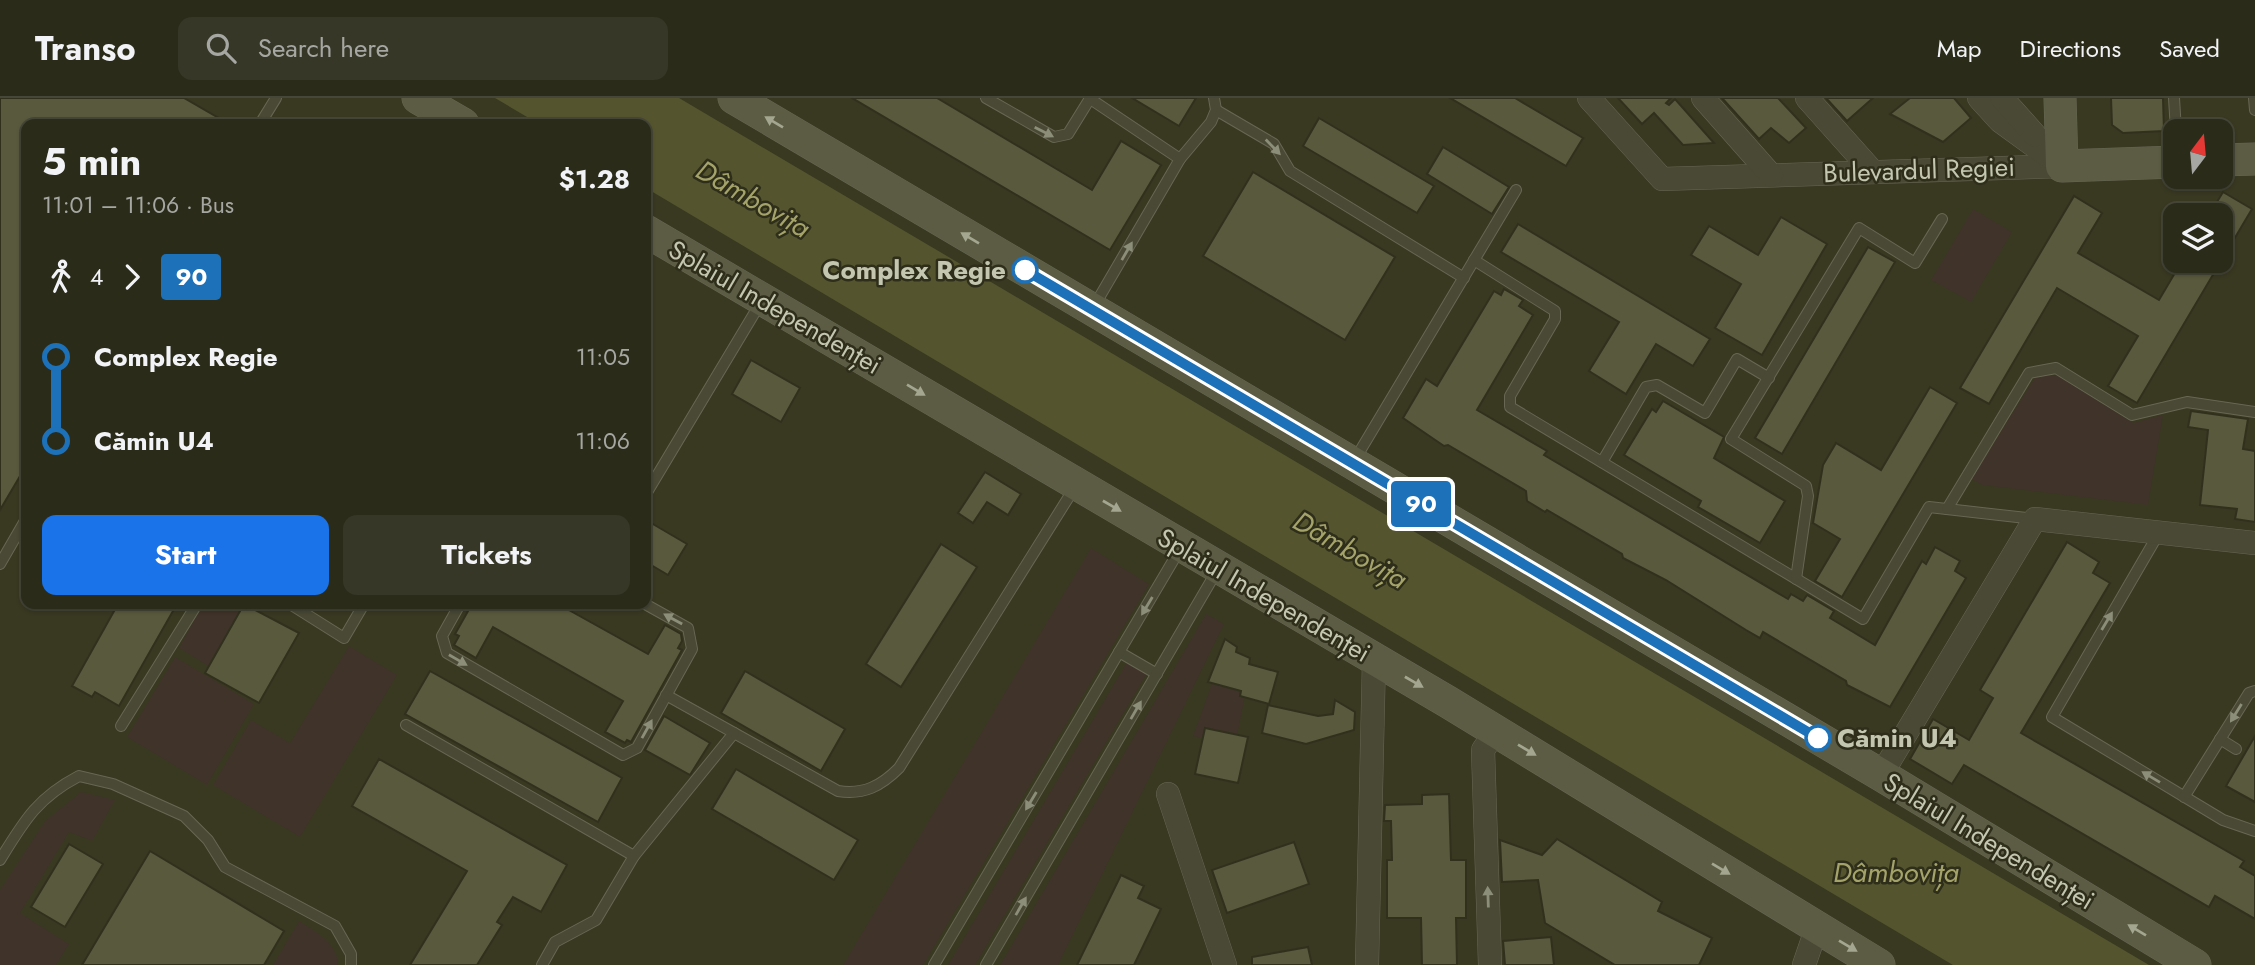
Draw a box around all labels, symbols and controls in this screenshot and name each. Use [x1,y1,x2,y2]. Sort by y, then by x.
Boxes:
search box [178,17,668,80]
text: Transo [35,25,136,72]
icon: search [202,29,240,67]
text: Search here [258,29,389,67]
text: Map [1937,31,1982,66]
text: Directions [2020,31,2121,66]
text: Saved [2159,31,2220,66]
one-way arrow [764,116,783,128]
north arrow [2163,119,2233,189]
map controls [2163,119,2233,273]
one-way arrow [1034,126,1054,137]
text: 5 min [42,134,141,189]
one-way arrow [1264,138,1281,155]
street label: Bulevardul Regiei [1822,148,2016,192]
water label: Dâmbovița [688,150,818,249]
text: $1.28 [559,160,630,198]
text: 11:01 – 11:06 · Bus [42,188,234,222]
button: layers [2163,203,2233,273]
street label: Splaiul Independenței [662,231,888,383]
one-way arrow [960,232,979,244]
one-way arrow [1120,241,1133,260]
place label: Complex Regie [822,251,1006,289]
marker: Complex Regie [1012,257,1038,283]
icon: walk [42,258,80,296]
icon: forward [113,258,151,296]
text: 90 [175,259,207,294]
text: 4 [90,260,103,294]
text: Complex Regie [94,338,278,376]
text: 11:05 [576,340,630,374]
one-way arrow [906,384,925,396]
text: Cămin U4 [94,422,214,460]
text: 11:06 [575,424,630,458]
line badge: 90 [1390,481,1452,527]
text: 90 [1405,486,1437,521]
one-way arrow [1102,500,1121,512]
water label: Dâmbovița [1285,501,1415,600]
button: Start [42,515,329,595]
button: Tickets [343,515,630,595]
street label: Splaiul Independenței [1151,519,1377,671]
one-way arrow [1140,596,1153,615]
one-way arrow [2101,612,2113,631]
one-way arrow [663,613,683,625]
one-way arrow [448,654,468,666]
one-way arrow [1404,676,1424,688]
one-way arrow [1130,700,1142,719]
one-way arrow [2230,703,2243,723]
one-way arrow [641,719,653,738]
place label: Cămin U4 [1837,719,1957,757]
marker: Cămin U4 [1805,725,1831,751]
one-way arrow [1517,744,1536,757]
street label: Splaiul Independenței [1876,763,2102,919]
one-way arrow [2142,771,2161,784]
one-way arrow [1024,792,1037,811]
water label: Dâmbovița [1833,852,1960,893]
one-way arrow [1711,863,1730,875]
one-way arrow [1482,886,1493,908]
one-way arrow [1015,897,1027,916]
one-way arrow [2127,923,2146,936]
one-way arrow [1838,940,1857,953]

